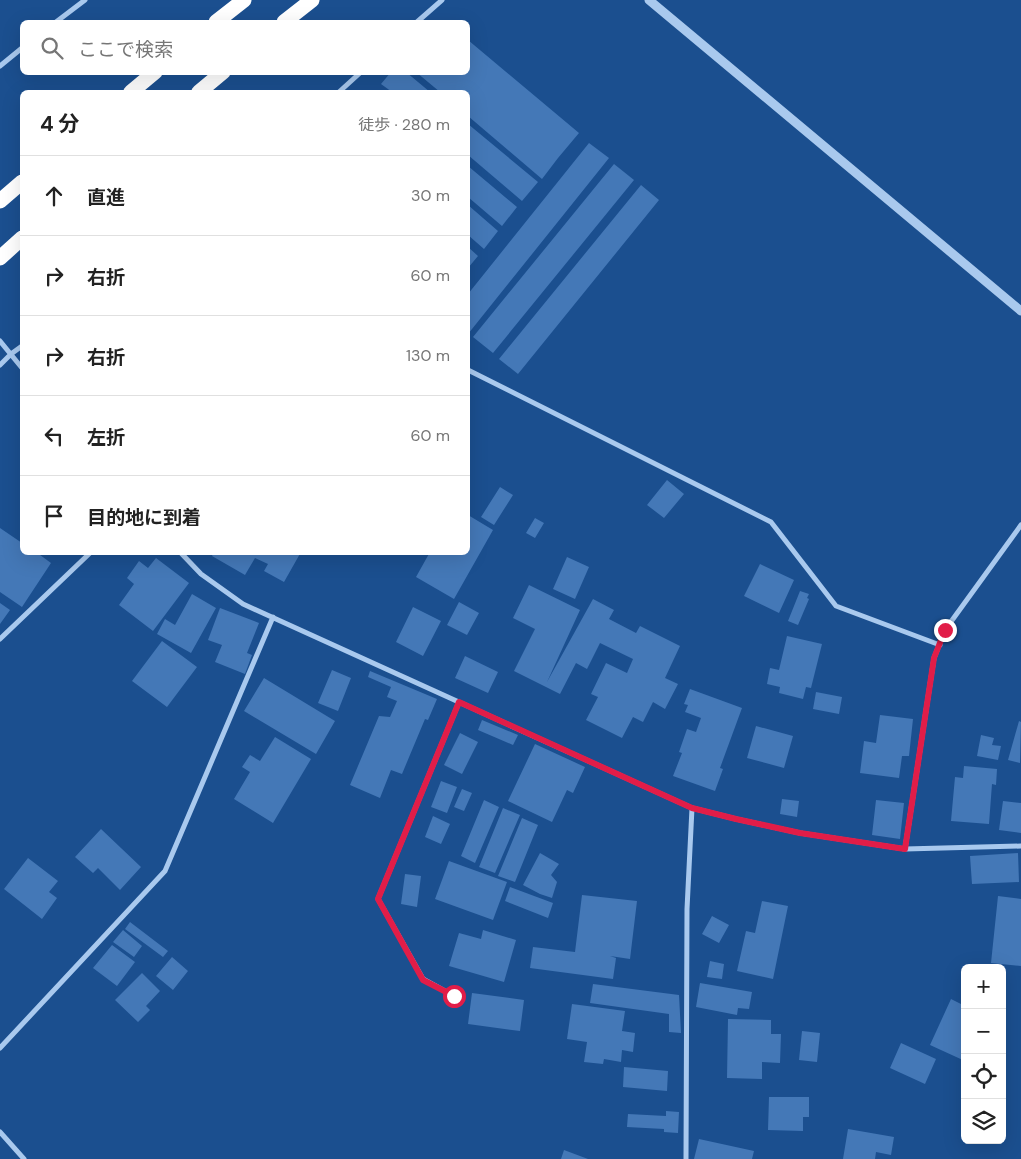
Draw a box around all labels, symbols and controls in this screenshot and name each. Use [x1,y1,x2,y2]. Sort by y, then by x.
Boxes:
search box [20,20,470,75]
icon: search [38,34,66,62]
text: ここで検索 [78,37,173,62]
text: 4 分 [40,110,80,138]
text: 徒歩 · 280 m [358,114,450,135]
icon: ahead [40,182,68,210]
text: 直進 [87,185,125,210]
text: 30 m [411,185,450,206]
icon: right [40,262,68,290]
text: 右折 [87,265,125,290]
text: 60 m [410,265,450,286]
icon: right [40,342,68,370]
text: 右折 [87,345,125,370]
text: 130 m [406,345,450,366]
icon: left [40,422,68,450]
text: 左折 [87,425,125,450]
text: 60 m [410,425,450,446]
icon: arrive [40,502,68,530]
text: 目的地に到着 [87,505,201,530]
route end [934,619,957,642]
map controls [961,964,1006,1144]
button: + [961,964,1006,1009]
route start [443,985,466,1008]
button: − [961,1009,1006,1054]
button: locate [961,1054,1006,1099]
button: layers [961,1099,1006,1144]

